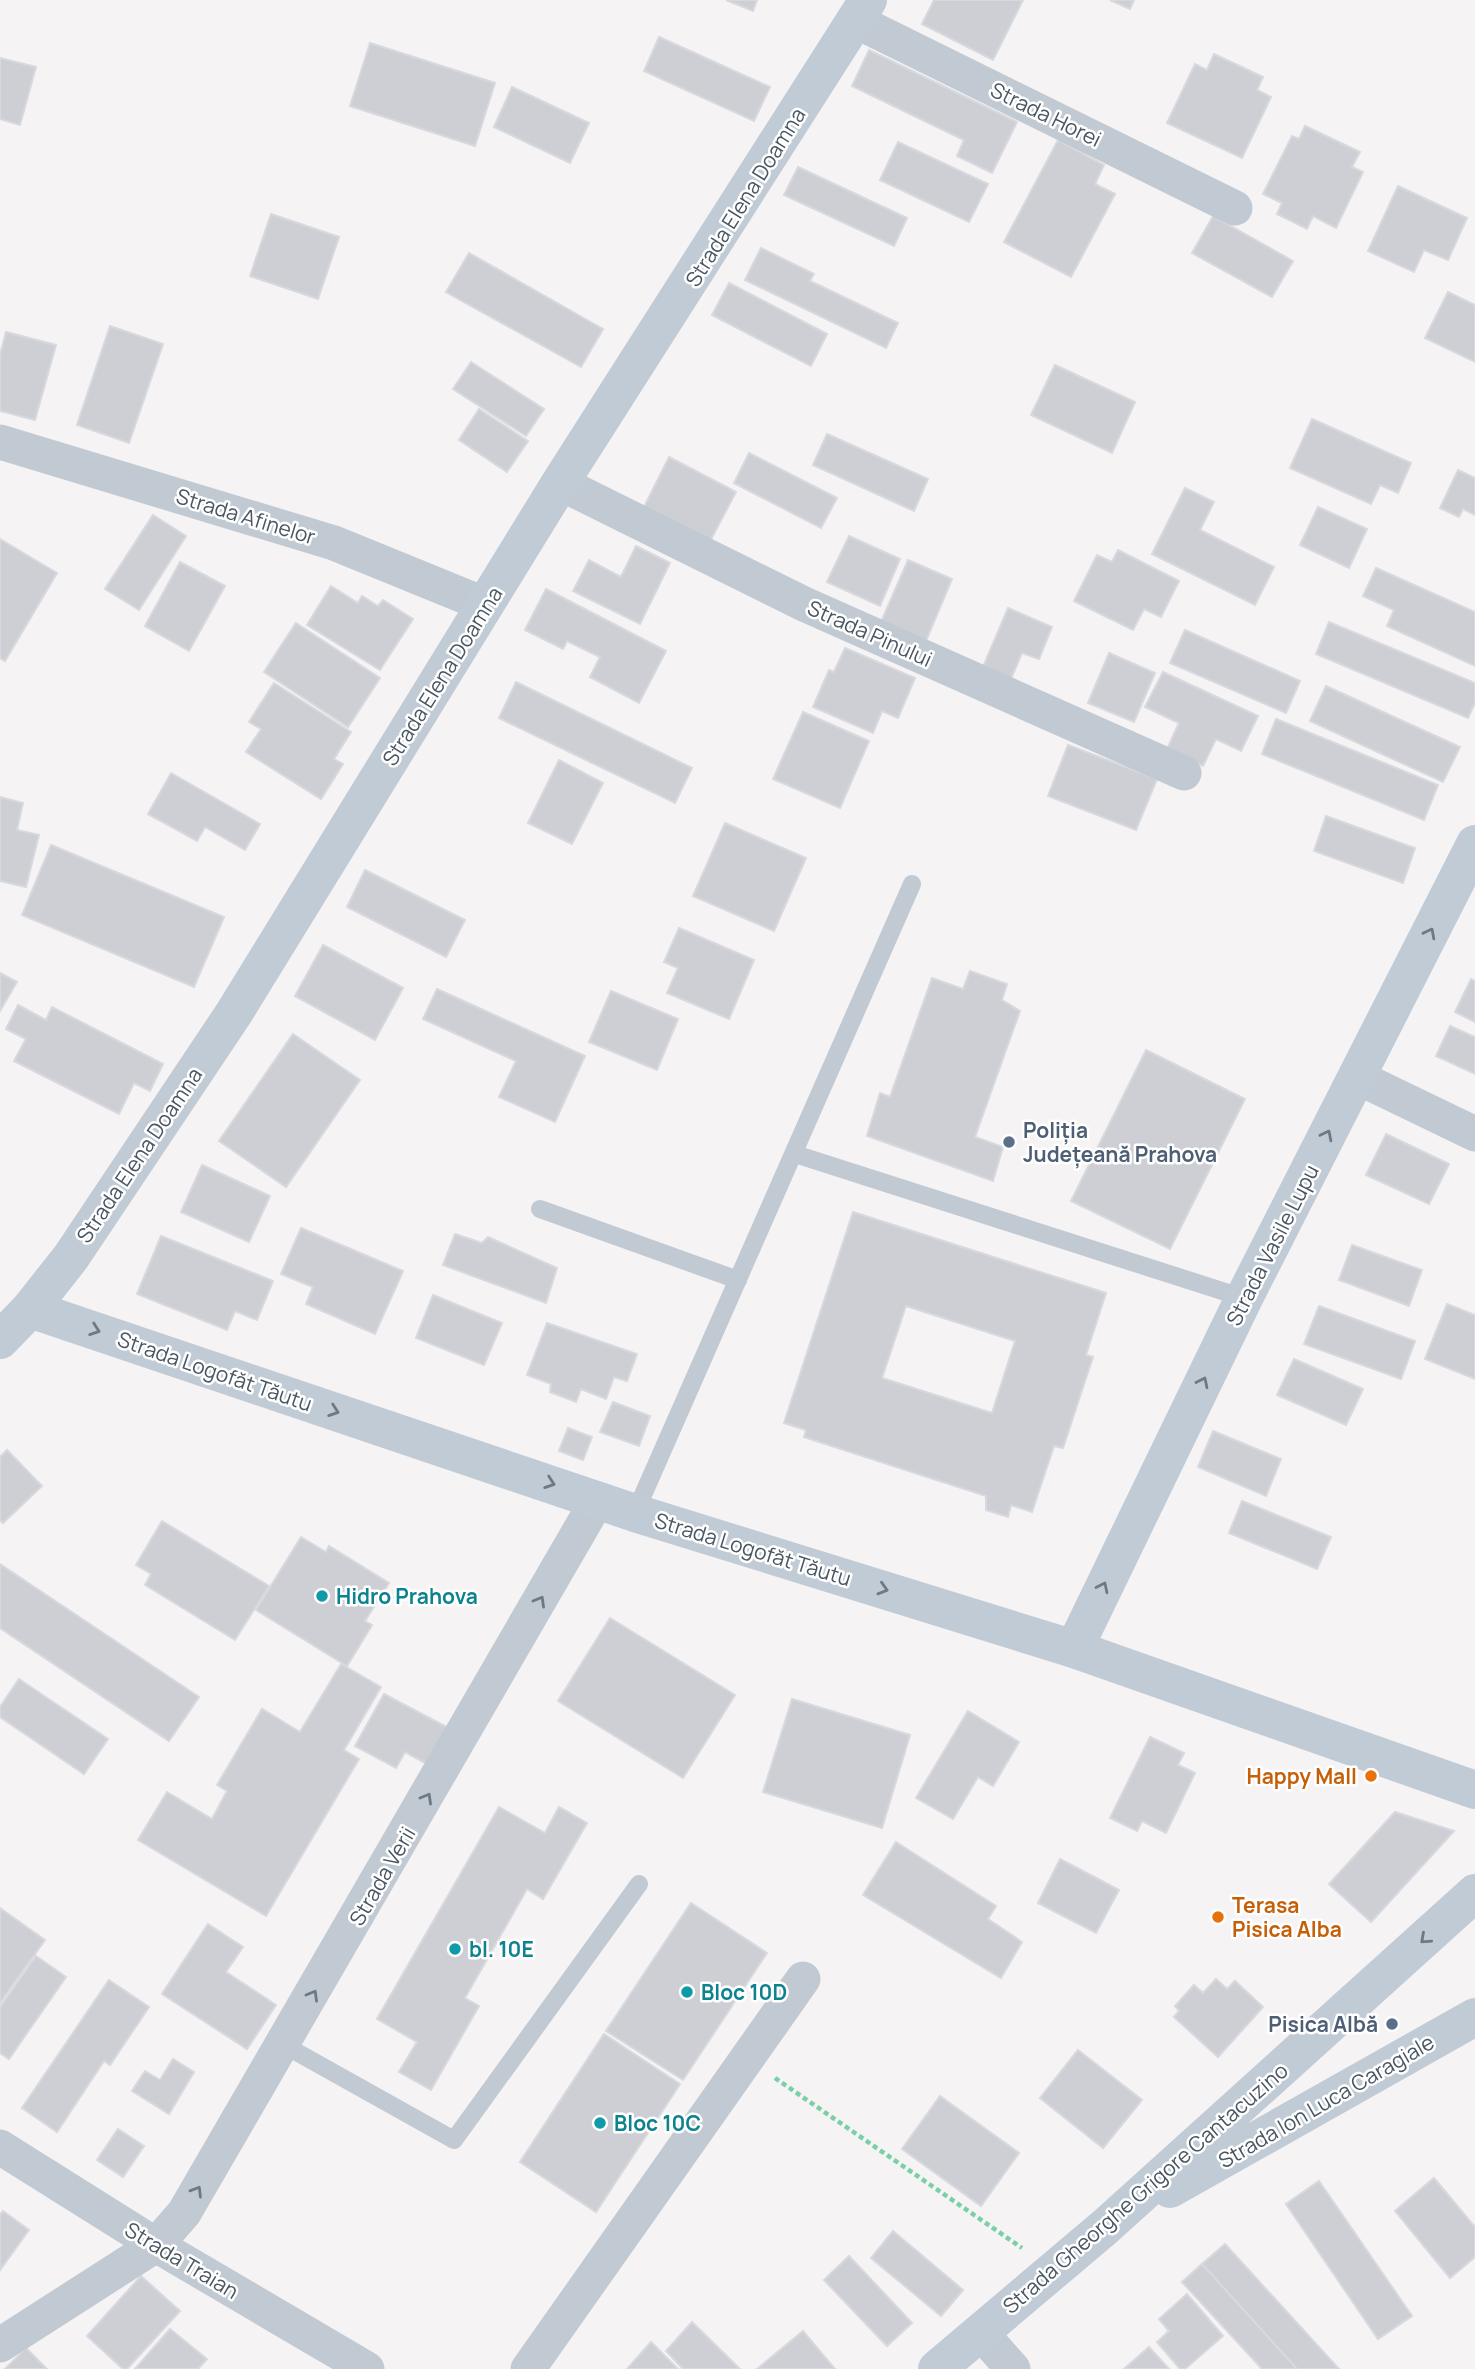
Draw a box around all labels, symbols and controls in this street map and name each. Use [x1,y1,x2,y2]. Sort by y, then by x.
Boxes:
street label: Strada Horei [986,75,1106,153]
street label: Strada Elena Doamna [679,102,811,292]
street label: Strada Afinelor [173,482,319,551]
street label: Strada Elena Doamna [376,581,508,771]
street label: Strada Pinului [803,593,937,673]
one-way arrow [1422,927,1435,940]
street label: Strada Elena Doamna [70,1062,208,1248]
place label: Poliția Județeană Prahova [1023,1116,1217,1169]
one-way arrow [1319,1130,1332,1142]
marker: Poliția Județeană Prahova [1001,1134,1017,1150]
street label: Strada Vasile Lupu [1219,1160,1325,1330]
one-way arrow [89,1322,101,1337]
street label: Strada Logofăt Tăutu [114,1325,316,1417]
one-way arrow [1195,1377,1209,1389]
one-way arrow [327,1403,340,1417]
one-way arrow [543,1475,555,1489]
street label: Strada Logofăt Tăutu [651,1506,855,1592]
one-way arrow [877,1581,889,1596]
place label: Hidro Prahova [336,1582,478,1610]
one-way arrow [1095,1582,1109,1594]
marker: Hidro Prahova [314,1588,330,1604]
one-way arrow [532,1595,545,1608]
place label: Happy Mall [1247,1762,1357,1790]
marker: Happy Mall [1363,1768,1379,1784]
one-way arrow [419,1793,432,1806]
street label: Strada Verii [342,1822,422,1930]
place label: Terasa Pisica Alba [1232,1891,1342,1943]
marker: Terasa Pisica Alba [1210,1909,1226,1925]
one-way arrow [1420,1931,1433,1943]
place label: bl. 10E [469,1935,534,1963]
marker: bl. 10E [447,1941,463,1957]
place label: Bloc 10D [701,1978,787,2006]
marker: Bloc 10D [679,1984,695,2000]
one-way arrow [305,1990,318,2003]
place label: Pisica Albă [1268,2010,1378,2038]
marker: Pisica Albă [1384,2016,1400,2032]
street label: Strada Ion Luca Caragiale [1213,2028,1439,2174]
street label: Strada Gheorghe Grigore Cantacuzino [997,2056,1293,2320]
place label: Bloc 10C [614,2109,701,2137]
marker: Bloc 10C [592,2115,608,2131]
one-way arrow [189,2186,202,2199]
street label: Strada Traian [120,2215,244,2305]

